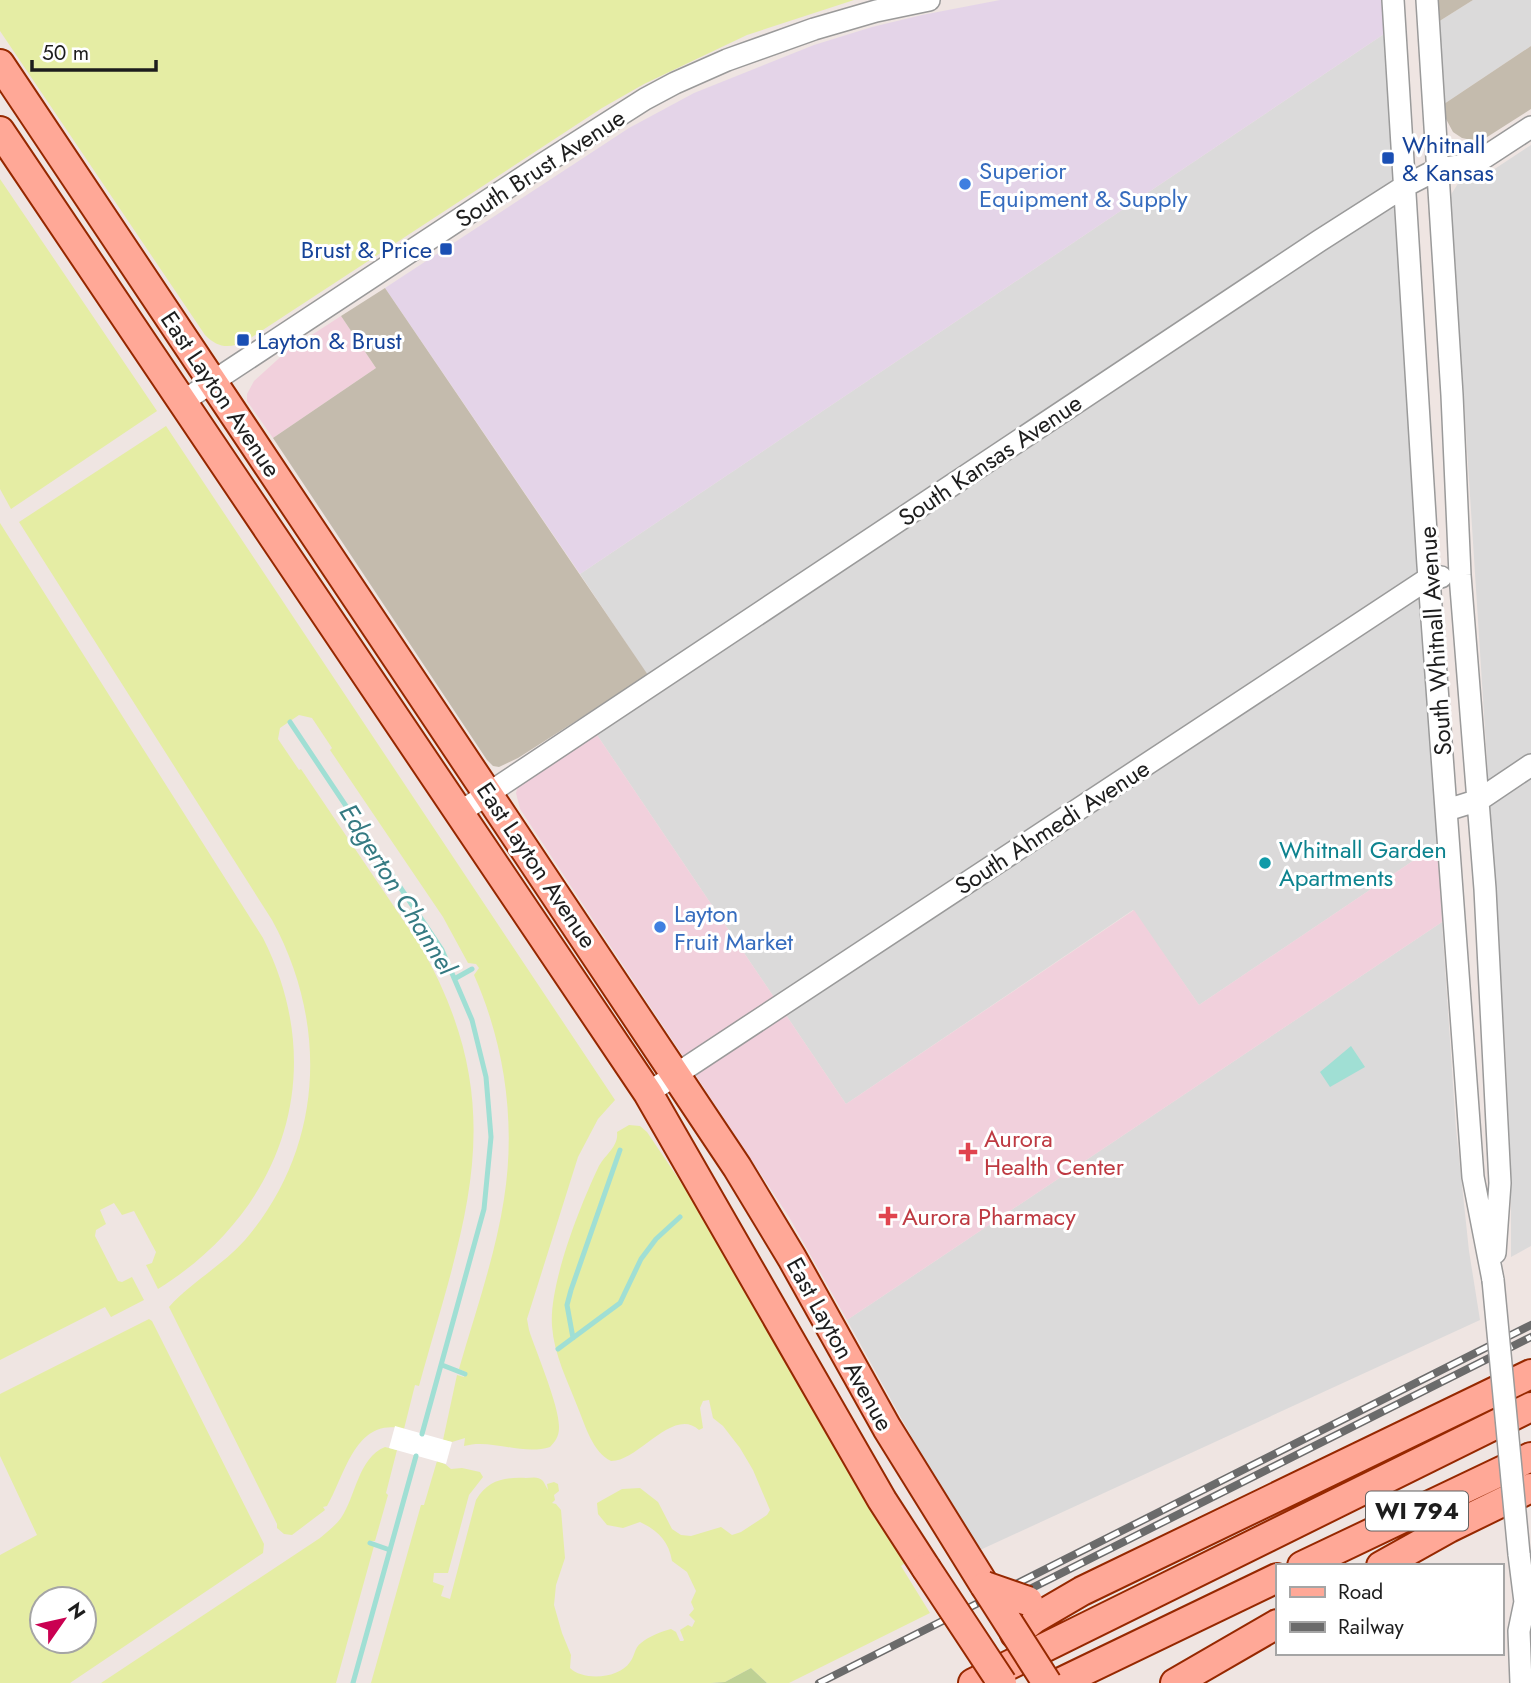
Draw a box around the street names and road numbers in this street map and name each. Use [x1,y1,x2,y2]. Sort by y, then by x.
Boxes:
street label: South Brust Avenue [448,100,632,236]
street label: East Layton Avenue [152,304,290,484]
street label: South Kansas Avenue [891,385,1089,535]
street label: South Whitnall Avenue [1410,525,1460,757]
street label: South Ahmedi Avenue [948,751,1156,903]
street label: East Layton Avenue [468,775,606,955]
street label: East Layton Avenue [778,1251,902,1437]
road number: WI 794 [1366,1492,1468,1530]

